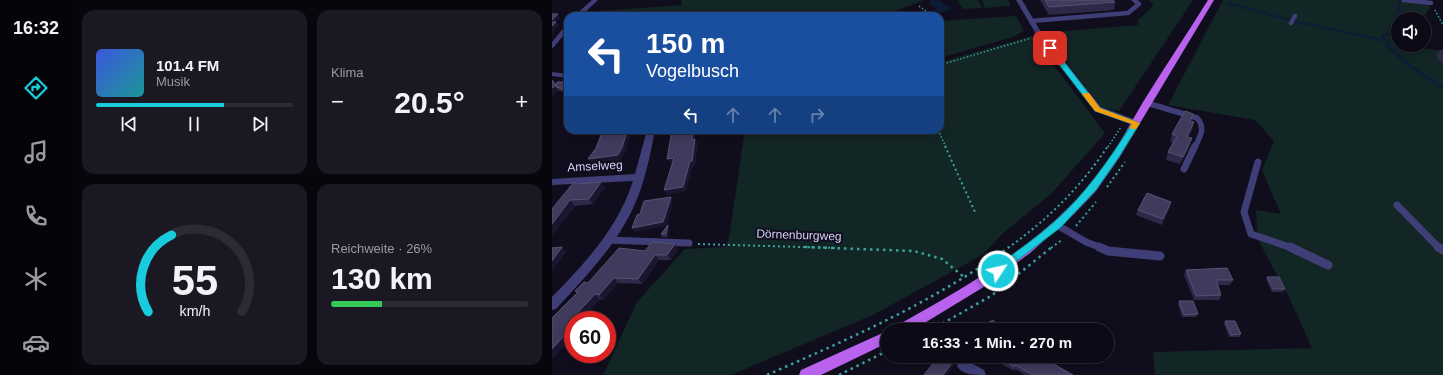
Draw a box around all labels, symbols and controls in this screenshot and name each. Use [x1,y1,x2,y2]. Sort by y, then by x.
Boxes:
map controls [1391,12,1431,52]
button: sound [1391,12,1431,52]
text: 16:32 [13,18,59,38]
icon: left [580,28,632,80]
text: 150 m [646,28,725,59]
pin [1033,31,1067,65]
icon: arrive [1039,37,1061,59]
text: 101.4 FM [156,57,219,74]
text: Vogelbusch [646,61,739,81]
text: Klima [331,65,364,80]
icon: directions [22,74,50,102]
text: Musik [156,74,190,89]
text: 20.5° [394,86,465,119]
text: − [331,89,344,114]
text: + [515,89,528,114]
icon: left [680,104,702,126]
icon: ahead [722,104,744,126]
icon: ahead [764,104,786,126]
icon: right [806,104,828,126]
icon: previous [118,113,140,135]
icon: pause [183,113,205,135]
icon: next [249,113,271,135]
icon: music [22,138,50,166]
street label: Amselweg [567,158,623,174]
icon: phone [22,202,50,230]
street label: Dörnenburgweg [756,227,842,243]
text: Reichweite · 26% [331,241,432,256]
position arrow [977,250,1019,292]
text: 55 [171,257,218,304]
text: 130 km [331,262,433,295]
icon: climate [22,265,50,293]
text: km/h [179,303,210,319]
speed limit sign: 60 [564,311,616,363]
icon: car [22,329,50,357]
text: 16:33 · 1 Min. · 270 m [922,334,1072,351]

